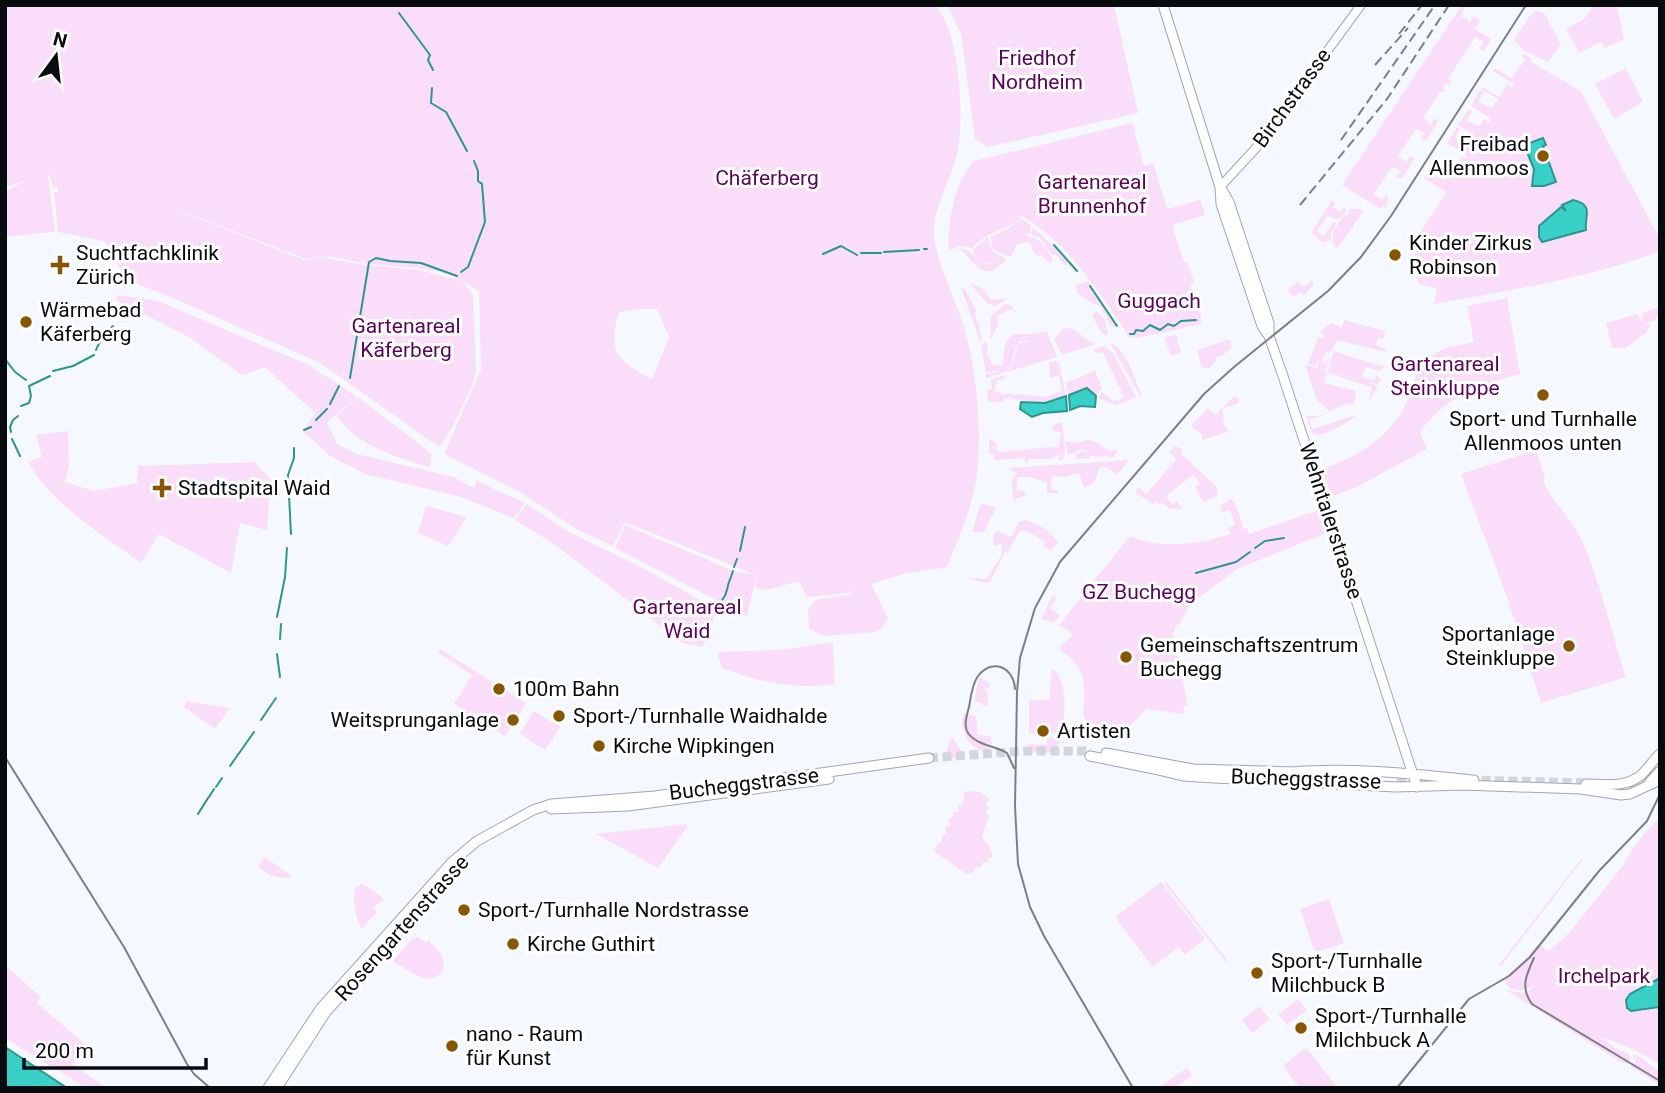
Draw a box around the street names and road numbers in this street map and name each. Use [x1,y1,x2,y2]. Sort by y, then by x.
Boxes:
street label: Birchstrasse [1248,44,1336,152]
street label: Wehntalerstrasse [1294,440,1368,602]
street label: Bucheggstrasse [668,763,820,805]
street label: Bucheggstrasse [1230,764,1382,794]
street label: Rosengartenstrasse [330,850,474,1006]

